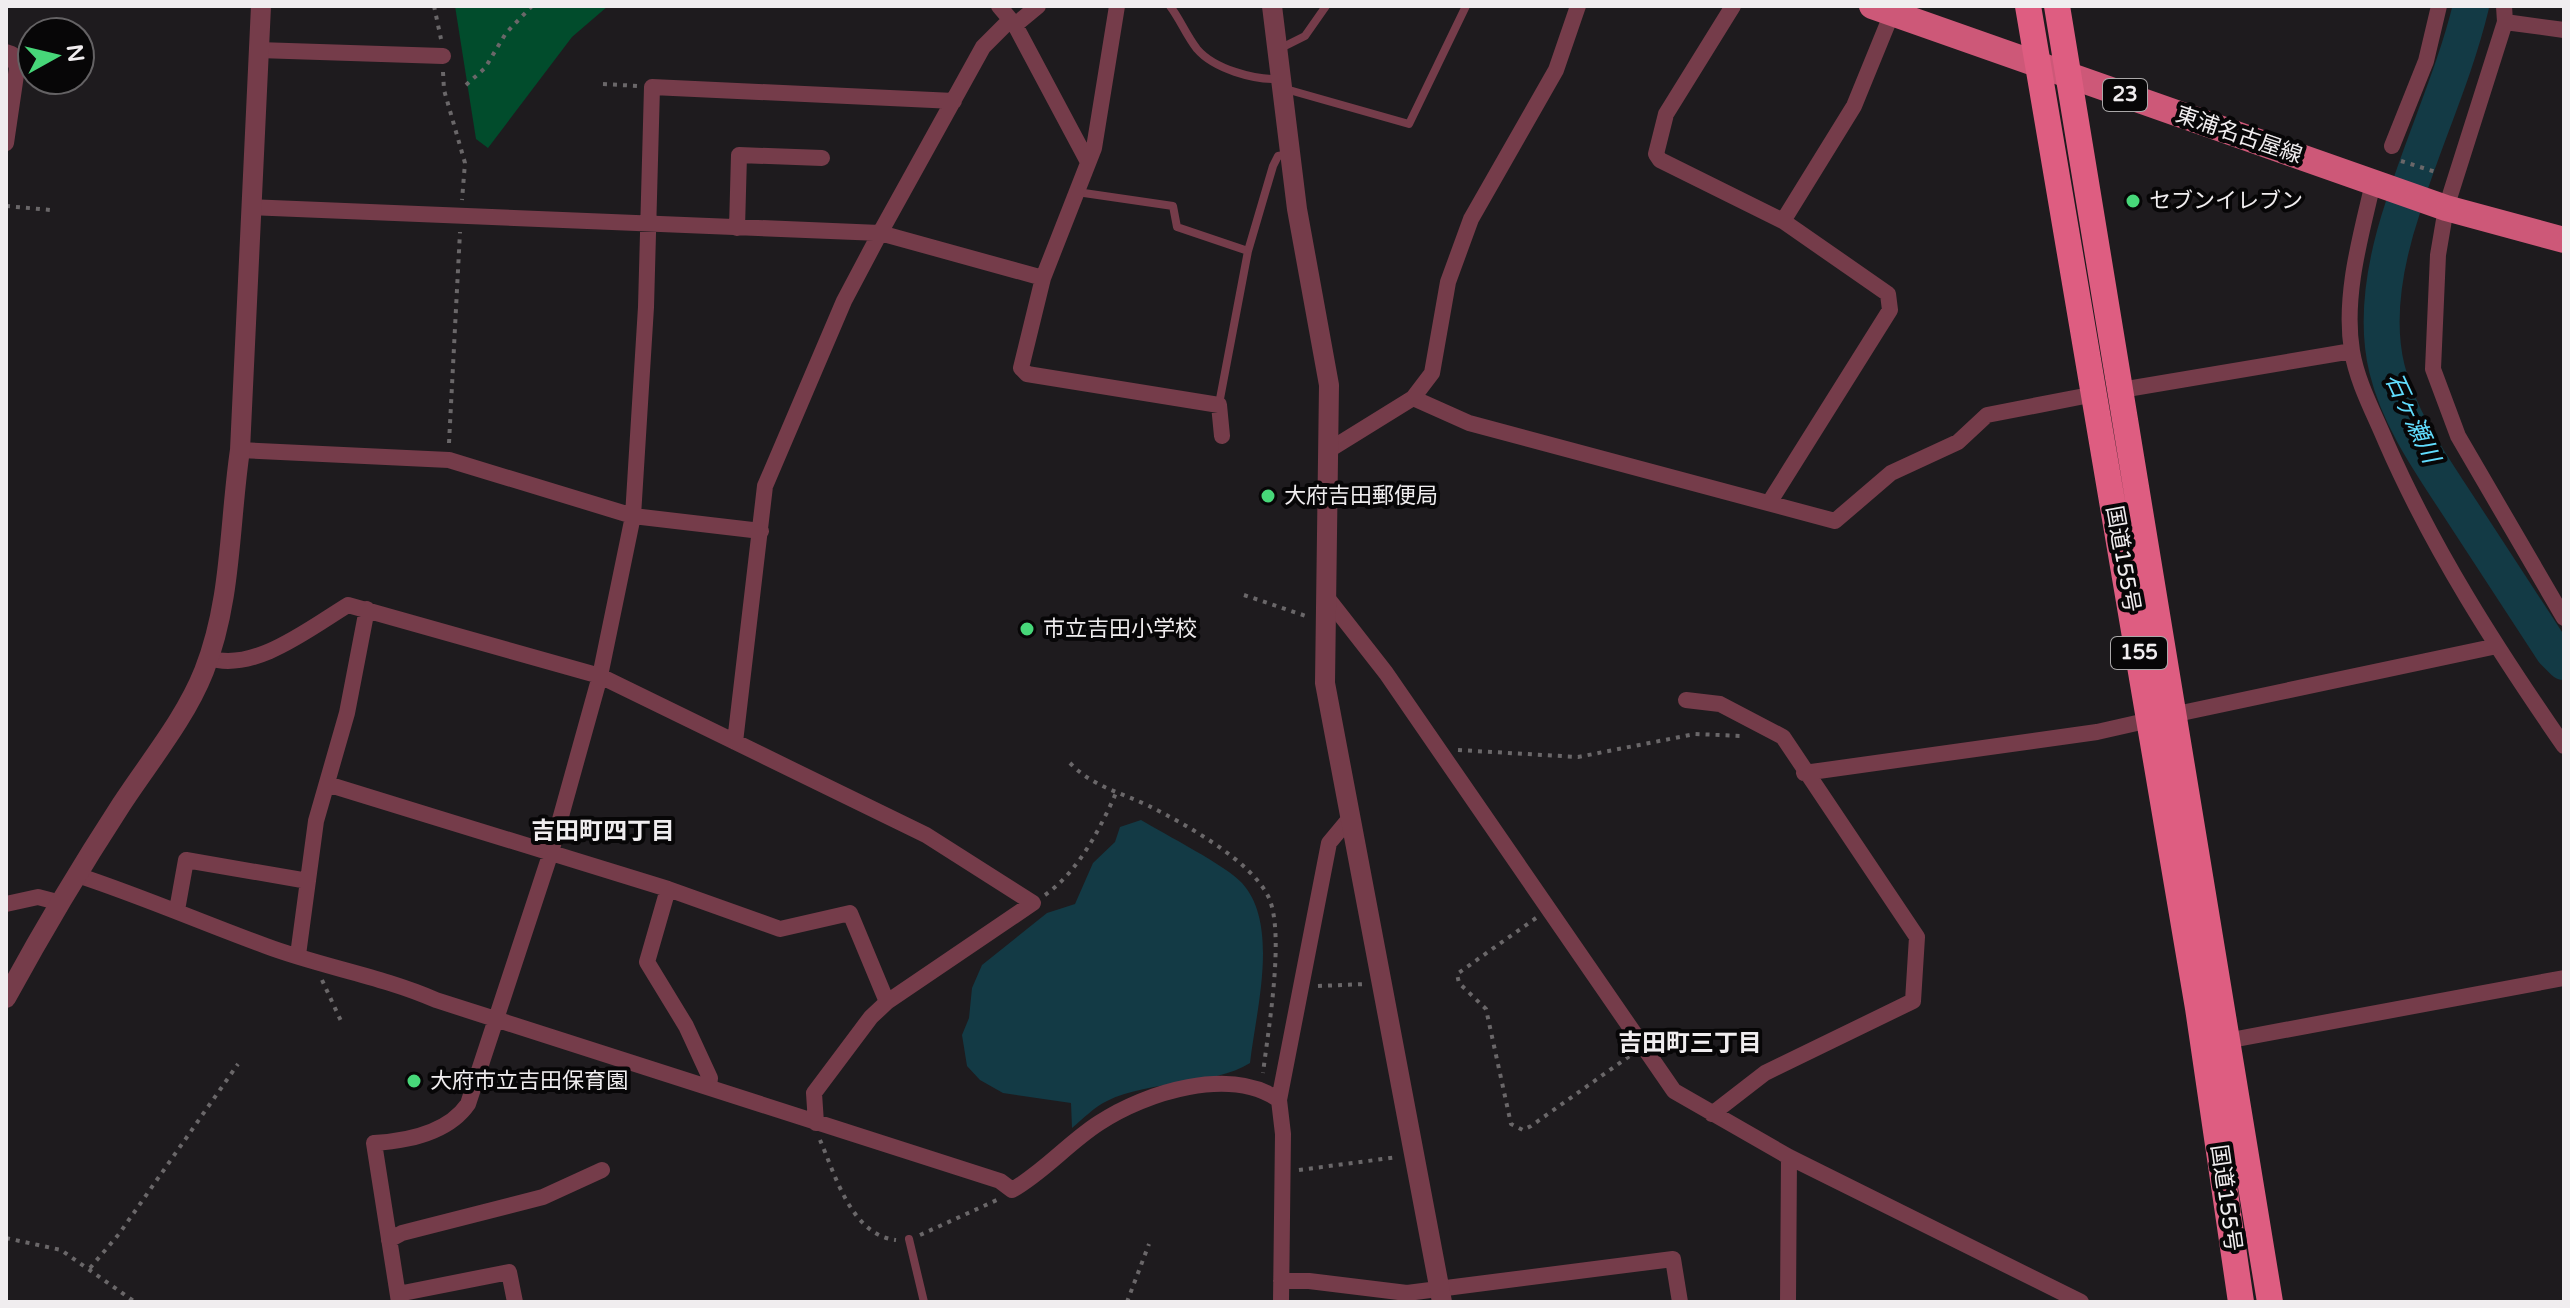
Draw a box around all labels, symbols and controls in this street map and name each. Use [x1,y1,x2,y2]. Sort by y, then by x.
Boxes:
north arrow [16,16,96,96]
text: N [61,43,89,64]
road number: 23 [2103,79,2147,111]
street label: 東浦名古屋線 [2172,101,2306,169]
place label: セブンイレブン [2149,188,2303,214]
marker: セブンイレブン [2124,192,2142,210]
water label: 石ヶ瀬川 [2379,368,2447,470]
place label: 大府吉田郵便局 [1284,483,1438,509]
marker: 大府吉田郵便局 [1259,487,1277,505]
street label: 国道155号 [2101,504,2145,614]
place label: 市立吉田小学校 [1043,616,1197,642]
marker: 市立吉田小学校 [1018,620,1036,638]
road number: 155 [2111,637,2167,669]
district label: 吉田町四丁目 [531,817,675,846]
district label: 吉田町三丁目 [1618,1029,1762,1058]
place label: 大府市立吉田保育園 [430,1068,628,1094]
marker: 大府市立吉田保育園 [405,1072,423,1090]
street label: 国道155号 [2206,1143,2246,1253]

